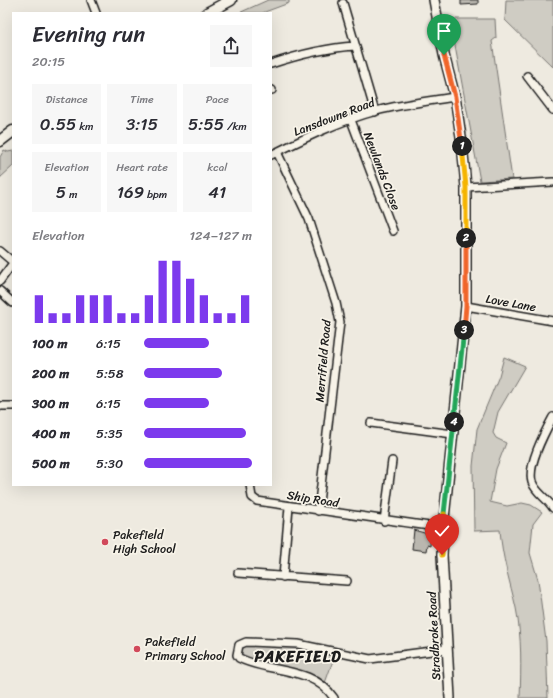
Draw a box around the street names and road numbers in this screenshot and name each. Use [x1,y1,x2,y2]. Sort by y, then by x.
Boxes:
street label: Lansdowne Road [290,91,378,143]
street label: Newlands Close [357,129,407,213]
street label: Love Lane [484,288,538,318]
street label: Merrifield Road [308,318,338,403]
street label: Ship Road [285,484,341,514]
street label: Stradbroke Road [421,589,447,681]

